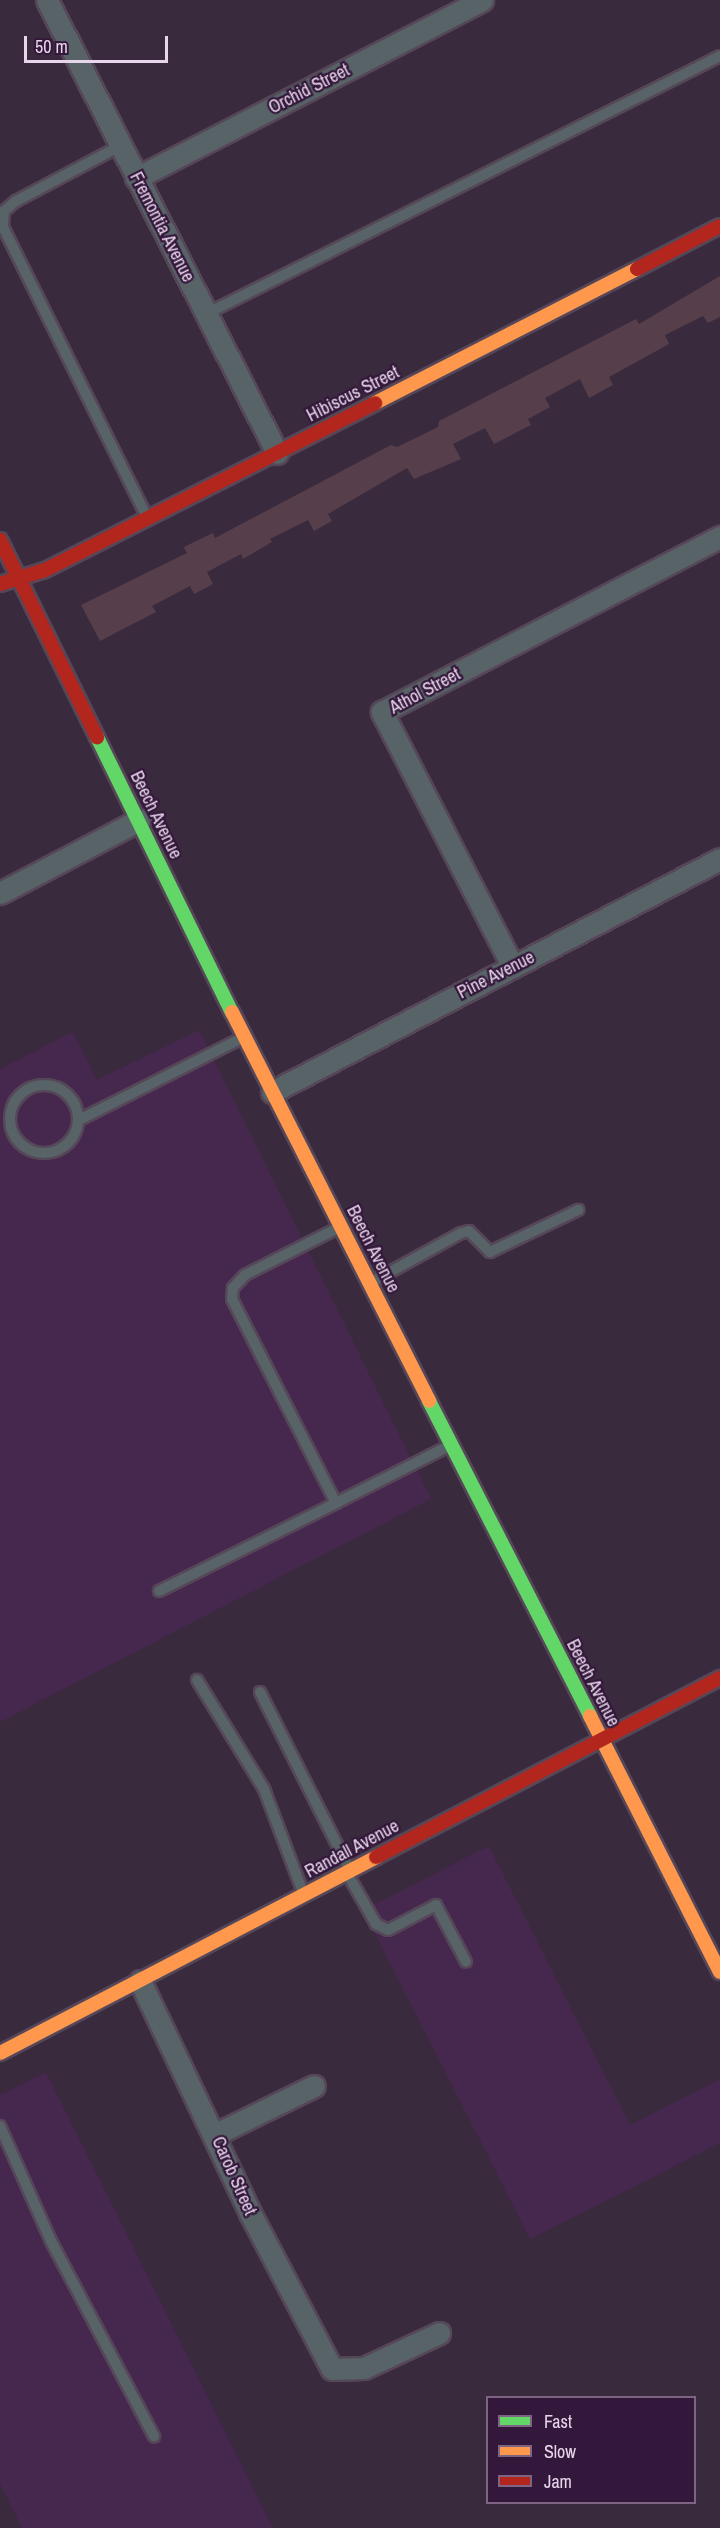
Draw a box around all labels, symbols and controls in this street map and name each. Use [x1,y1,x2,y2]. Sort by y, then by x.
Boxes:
scale bar [27,24,171,62]
text: 50 m [35,34,68,59]
street label: Orchid Street [265,59,353,119]
street label: Fremontia Avenue [125,168,199,286]
street label: Hibiscus Street [303,361,403,427]
street label: Athol Street [386,663,464,719]
street label: Beech Avenue [125,767,187,863]
street label: Pine Avenue [454,946,538,1004]
street label: Beech Avenue [342,1201,404,1297]
street label: Beech Avenue [562,1635,624,1731]
street label: Randall Avenue [301,1815,403,1883]
street label: Carob Street [207,2133,261,2219]
legend [486,2396,696,2504]
text: Fast [544,2409,572,2434]
text: Slow [544,2439,576,2464]
text: Jam [544,2469,572,2494]

